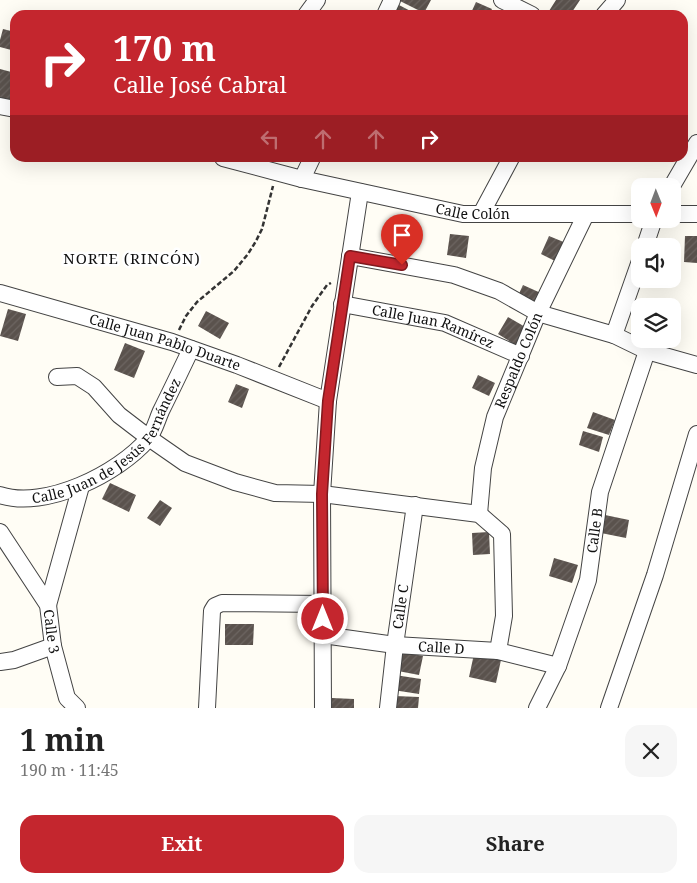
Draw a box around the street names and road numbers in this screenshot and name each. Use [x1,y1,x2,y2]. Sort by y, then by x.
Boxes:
street label: Calle Colón [434,198,510,223]
street label: Calle Juan Ramírez [370,300,497,352]
street label: Calle Juan Pablo Duarte [87,309,243,375]
street label: Respaldo Colón [490,309,546,411]
street label: Calle Juan de Jesús Fernández [31,375,185,507]
street label: Calle B [582,507,607,554]
street label: Calle C [387,583,413,630]
street label: Calle 3 [40,608,65,656]
street label: Calle D [417,636,465,658]

